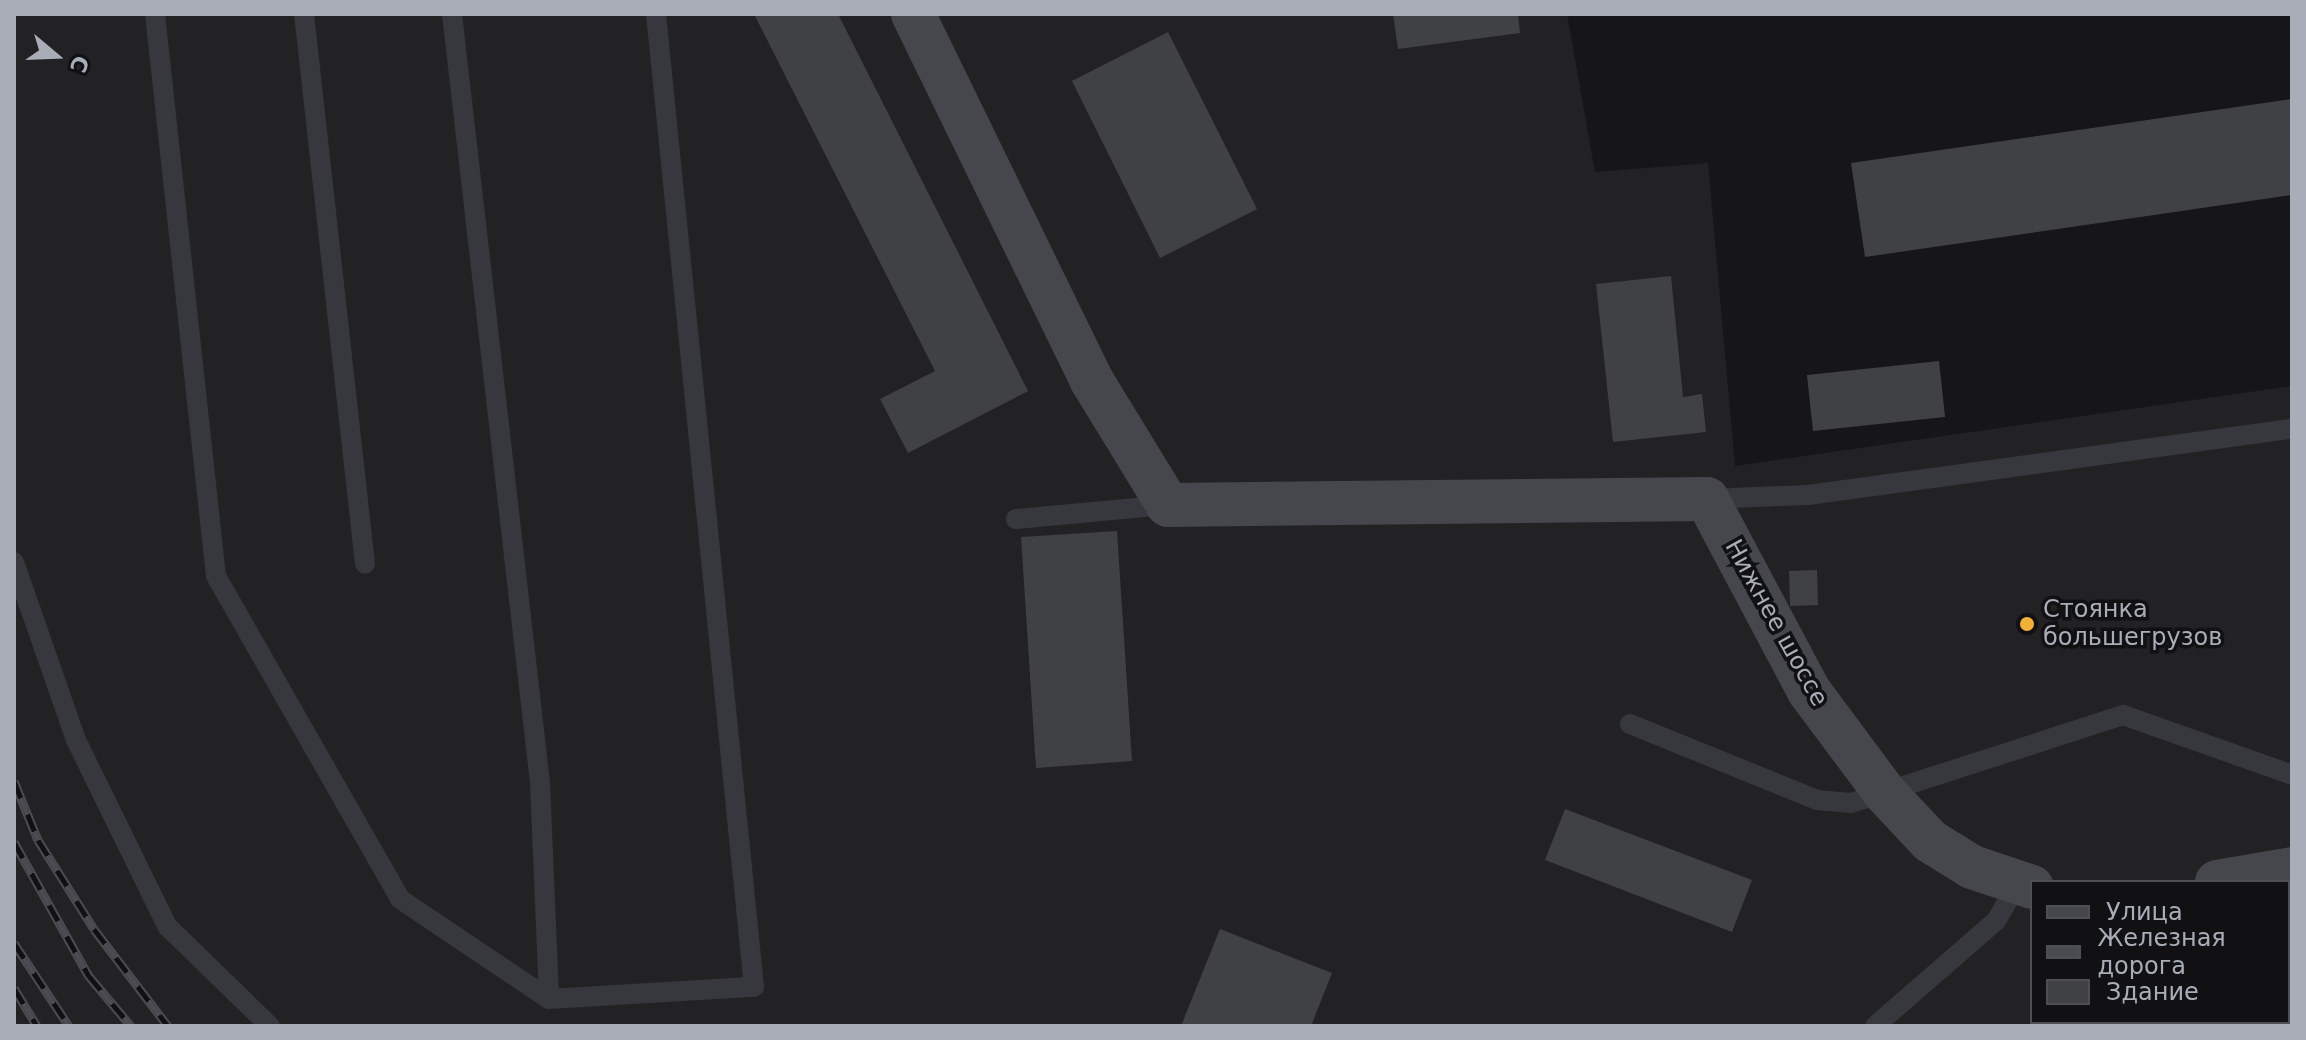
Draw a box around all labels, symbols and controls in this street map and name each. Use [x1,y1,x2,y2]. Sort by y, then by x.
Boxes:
north arrow [16,16,96,96]
text: С [65,52,94,76]
street label: Нижнее шоссе [1718,535,1834,711]
place label: Стоянка большегрузов [2043,596,2222,652]
marker: Стоянка большегрузов [2018,615,2036,633]
legend [2030,880,2290,1024]
text: Улица [2106,898,2183,926]
text: Железная дорога [2097,924,2226,980]
text: Здание [2106,978,2199,1006]

